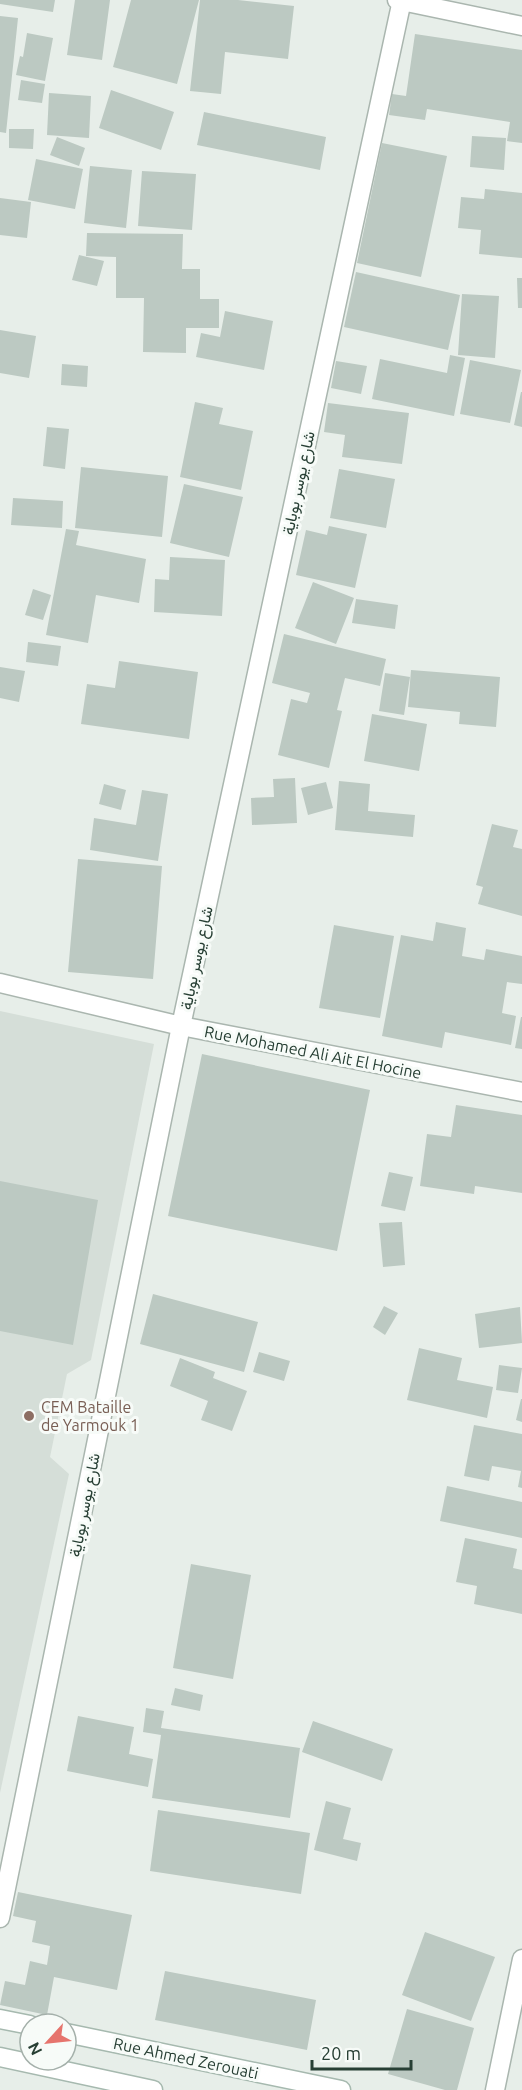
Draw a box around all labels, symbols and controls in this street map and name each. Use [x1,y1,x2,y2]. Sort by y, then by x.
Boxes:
street label: شارع يوسر بوباية [278,430,321,537]
street label: شارع يوسر بوباية [176,905,219,1012]
street label: Rue Mohamed Ali Ait El Hocine [203,1022,423,1082]
place label: CEM Bataille de Yarmouk 1 [41,1398,139,1434]
marker: CEM Bataille de Yarmouk 1 [22,1409,36,1423]
street label: شارع يوسر بوباية [65,1452,106,1559]
north arrow [18,2012,78,2072]
scale bar [312,2033,411,2071]
street label: Rue Ahmed Zerouati [112,2034,260,2082]
text: N [24,2039,45,2058]
text: 20 m [321,2043,361,2063]

